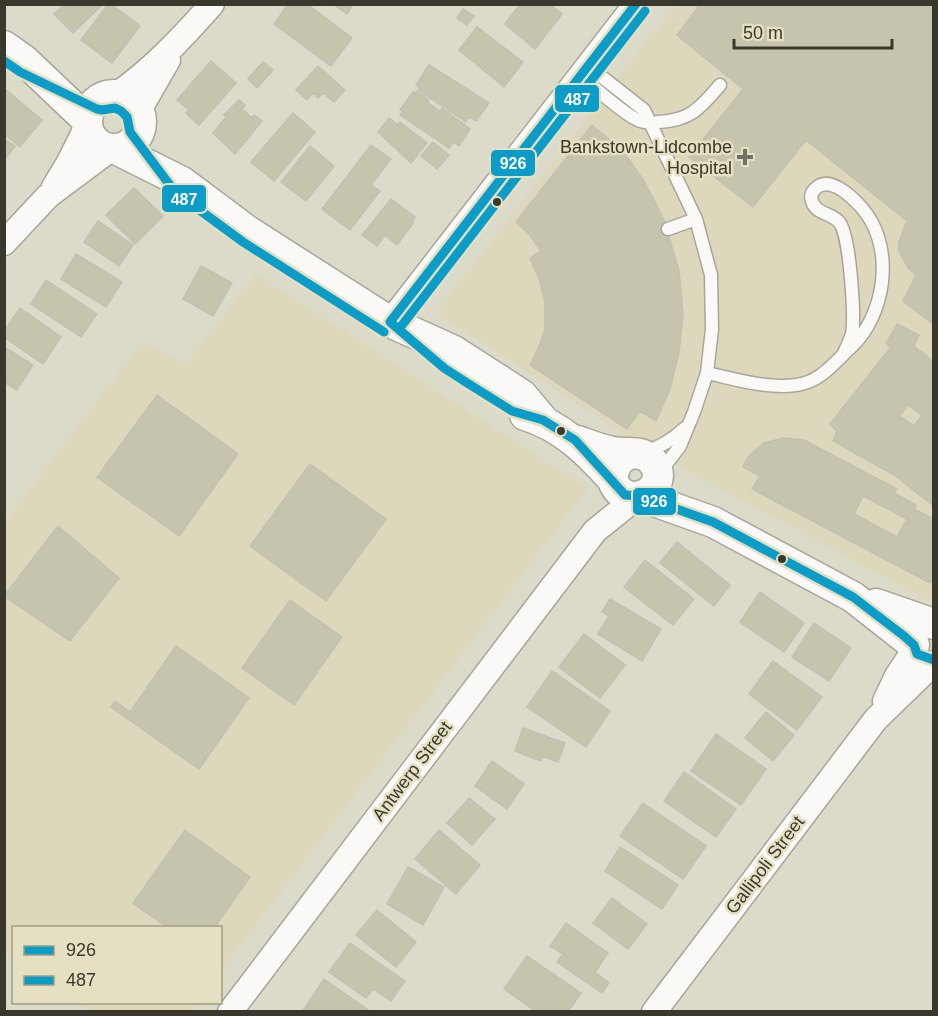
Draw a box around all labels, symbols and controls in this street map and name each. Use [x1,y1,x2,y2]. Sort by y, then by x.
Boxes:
scale bar [734,12,892,50]
text: 50 m [743,23,783,43]
line badge: 487 [554,84,600,113]
text: 487 [564,91,590,108]
place label: Bankstown-Lidcombe Hospital [560,137,732,178]
marker: Bankstown-Lidcombe Hospital [736,148,754,166]
line badge: 926 [490,149,536,177]
text: 926 [500,155,526,172]
line badge: 487 [161,184,207,213]
text: 487 [171,191,197,208]
unlabelled marker [491,196,503,208]
unlabelled marker [555,425,567,437]
line badge: 926 [632,487,677,516]
text: 926 [641,493,667,510]
unlabelled marker [776,553,788,565]
street label: Antwerp Street [368,717,456,825]
street label: Gallipoli Street [722,812,808,918]
legend [12,926,222,1004]
text: 926 [66,940,96,960]
text: 487 [66,970,96,990]

